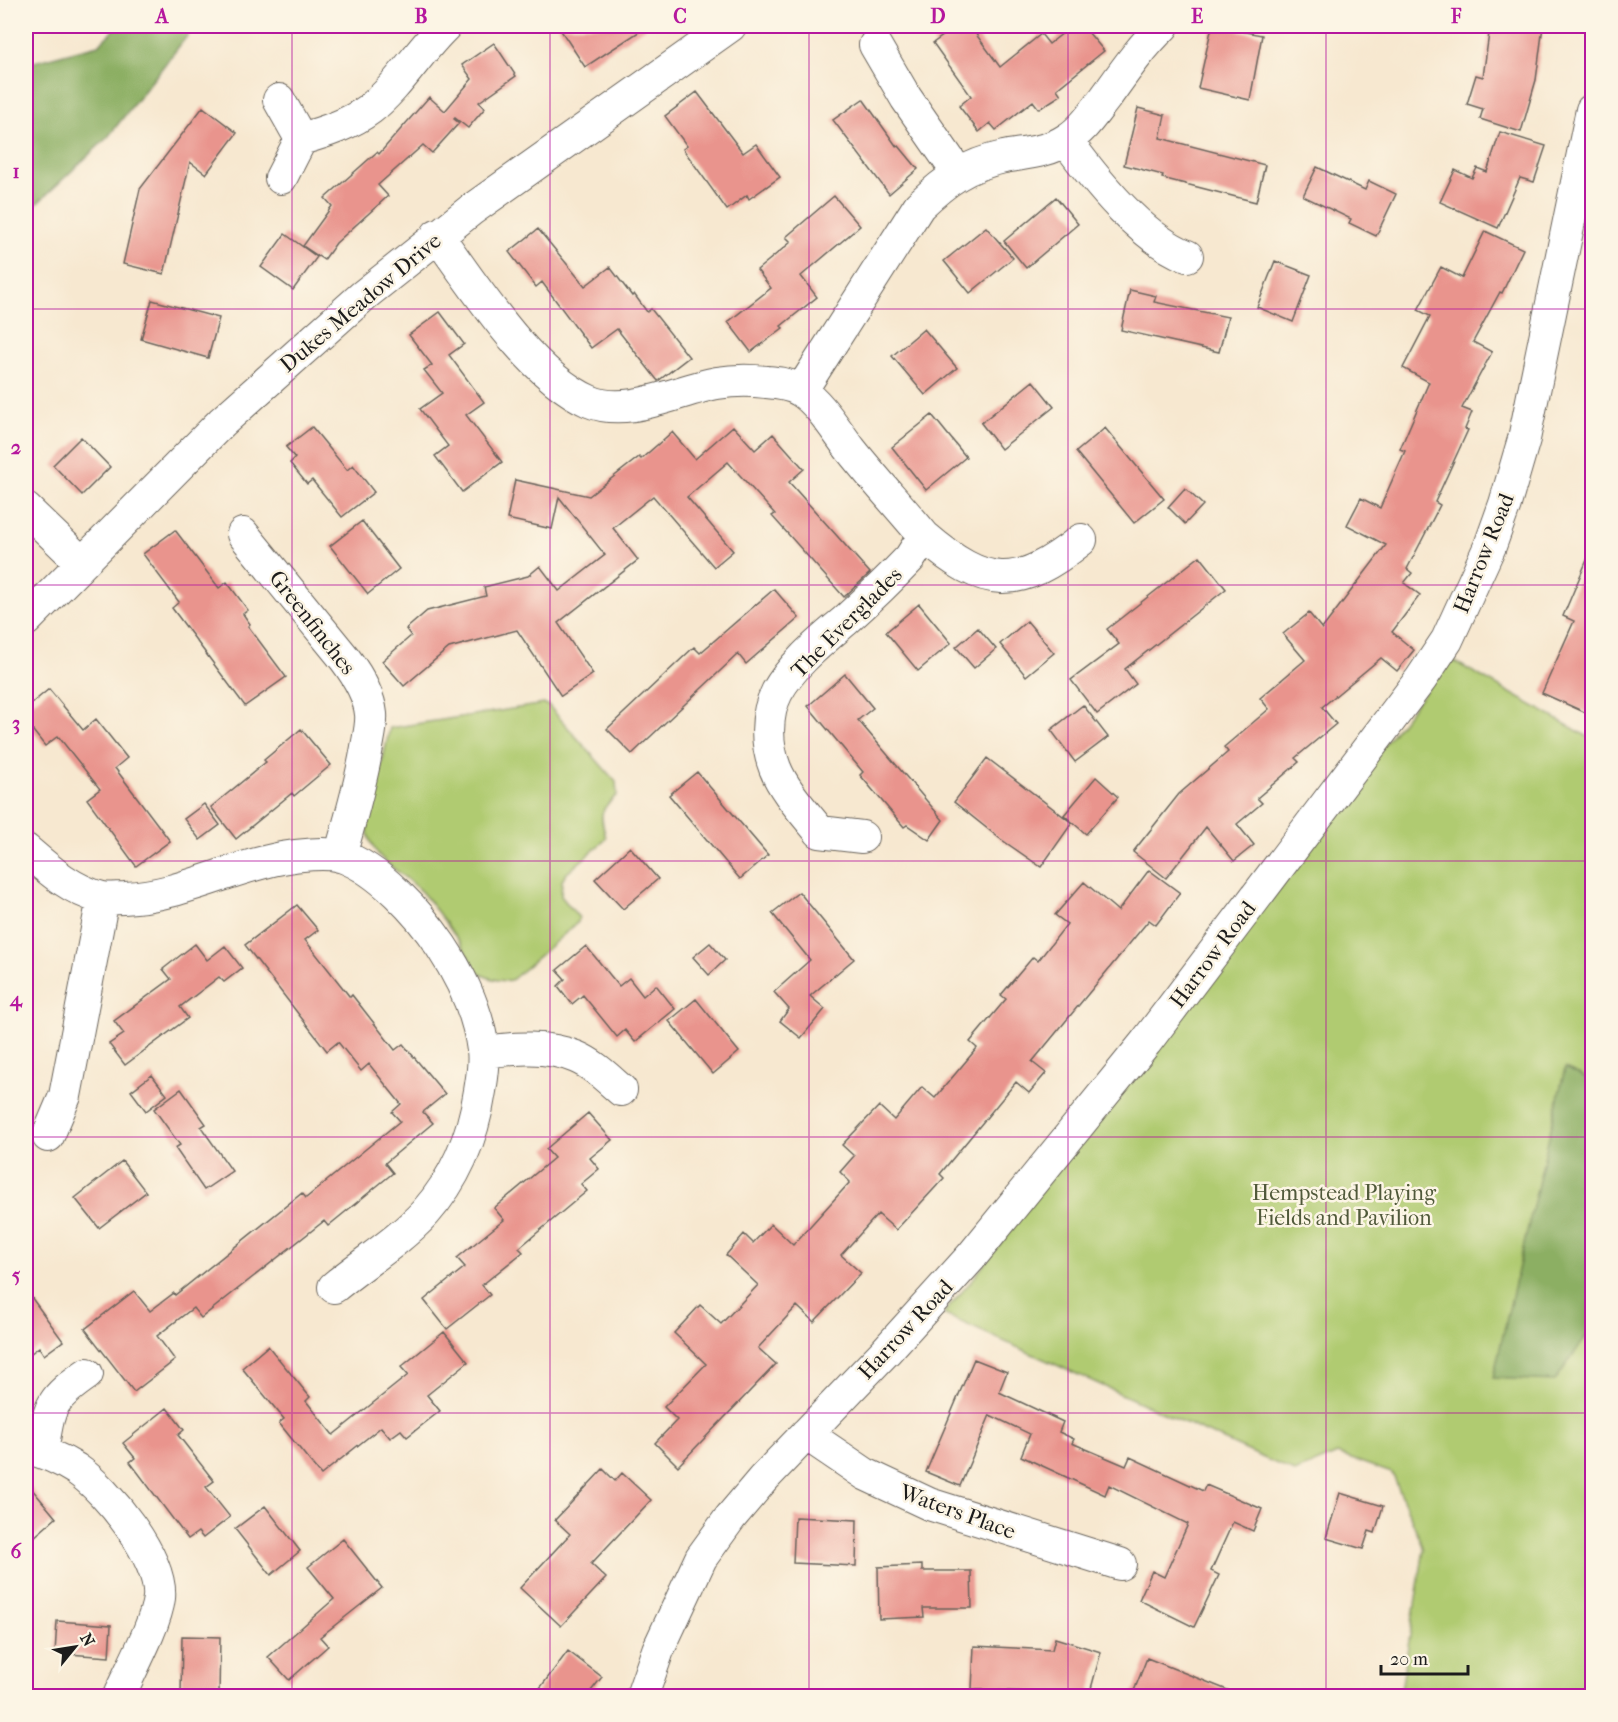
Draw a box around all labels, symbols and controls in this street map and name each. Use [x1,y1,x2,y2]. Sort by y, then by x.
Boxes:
text: A [154,5,170,28]
text: B [414,5,428,28]
text: C [673,5,687,28]
text: D [930,5,946,28]
text: E [1191,5,1203,28]
text: F [1450,5,1462,28]
text: 1 [12,160,20,183]
street label: Dukes Meadow Drive [275,228,447,378]
text: 2 [11,436,21,459]
street label: Harrow Road [1448,489,1520,617]
street label: The Everglades [786,562,908,684]
street label: Greenfinches [263,565,361,680]
text: 3 [12,712,20,735]
street label: Harrow Road [1164,895,1262,1013]
text: 4 [9,988,23,1012]
park label: Hempstead Playing Fields and Pavilion [1252,1180,1436,1231]
text: 5 [12,1264,21,1287]
street label: Harrow Road [853,1274,959,1385]
street label: Waters Place [895,1479,1019,1545]
text: 6 [11,1540,23,1563]
north arrow [45,1617,105,1677]
text: N [76,1630,99,1651]
scale bar [1381,1638,1468,1676]
text: 20 m [1390,1649,1428,1670]

